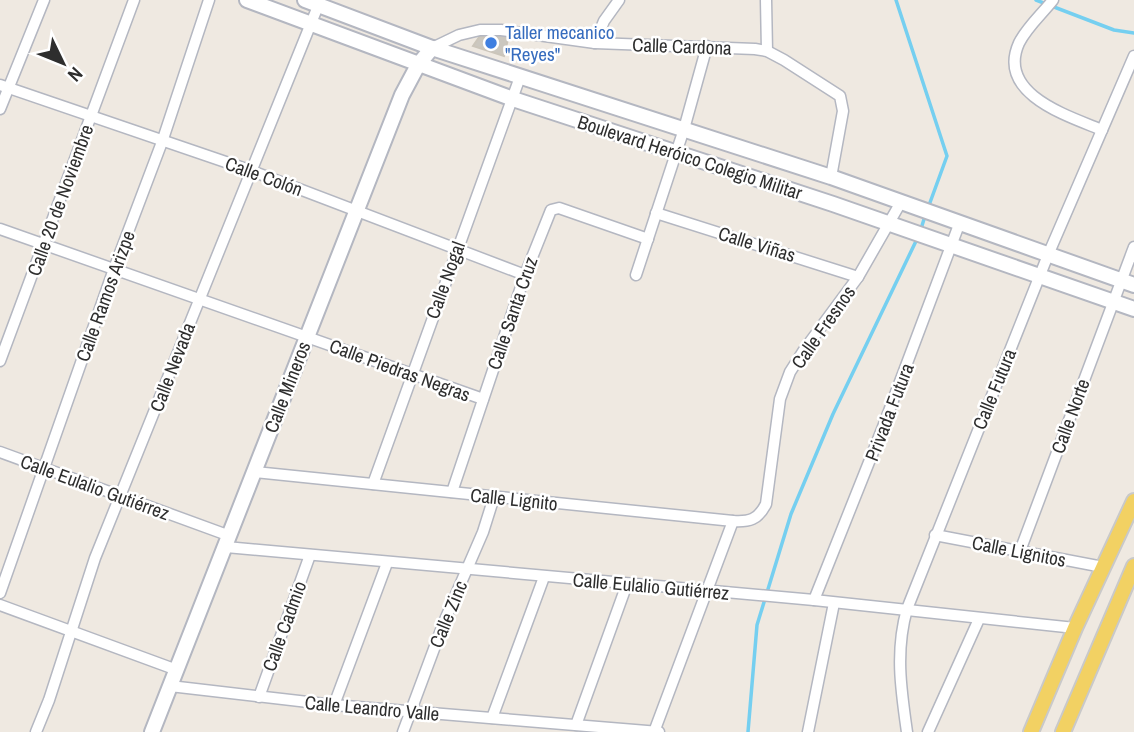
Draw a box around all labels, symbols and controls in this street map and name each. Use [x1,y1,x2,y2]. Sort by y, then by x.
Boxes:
place label: Taller mecanico "Reyes" [505,19,614,67]
north arrow [28,28,98,98]
street label: Calle Cardona [632,31,733,61]
marker: Taller mecanico "Reyes" [483,35,499,51]
text: N [62,62,89,88]
street label: Boulevard Heróico Colegio Militar [574,108,806,206]
street label: Calle 20 de Noviembre [21,121,99,279]
street label: Calle Colón [222,150,306,202]
street label: Calle Viñas [715,220,799,268]
street label: Calle Ramos Arizpe [69,227,141,365]
street label: Calle Nogal [419,238,471,322]
street label: Calle Santa Cruz [481,253,544,373]
street label: Calle Fresnos [785,280,861,374]
street label: Calle Nevada [143,318,201,415]
street label: Calle Piedras Negras [326,332,474,408]
street label: Calle Mineros [258,337,316,437]
street label: Calle Futura [966,344,1022,433]
street label: Privada Futura [858,359,920,465]
street label: Calle Norte [1044,375,1096,457]
street label: Calle Eulalio Gutiérrez [17,448,173,526]
street label: Calle Lignito [469,481,559,517]
street label: Calle Lignitos [970,529,1068,573]
street label: Calle Eulalio Gutiérrez [572,566,730,606]
street label: Calle Zinc [423,576,473,651]
street label: Calle Cadmio [256,577,312,675]
street label: Calle Leandro Valle [304,689,440,727]

